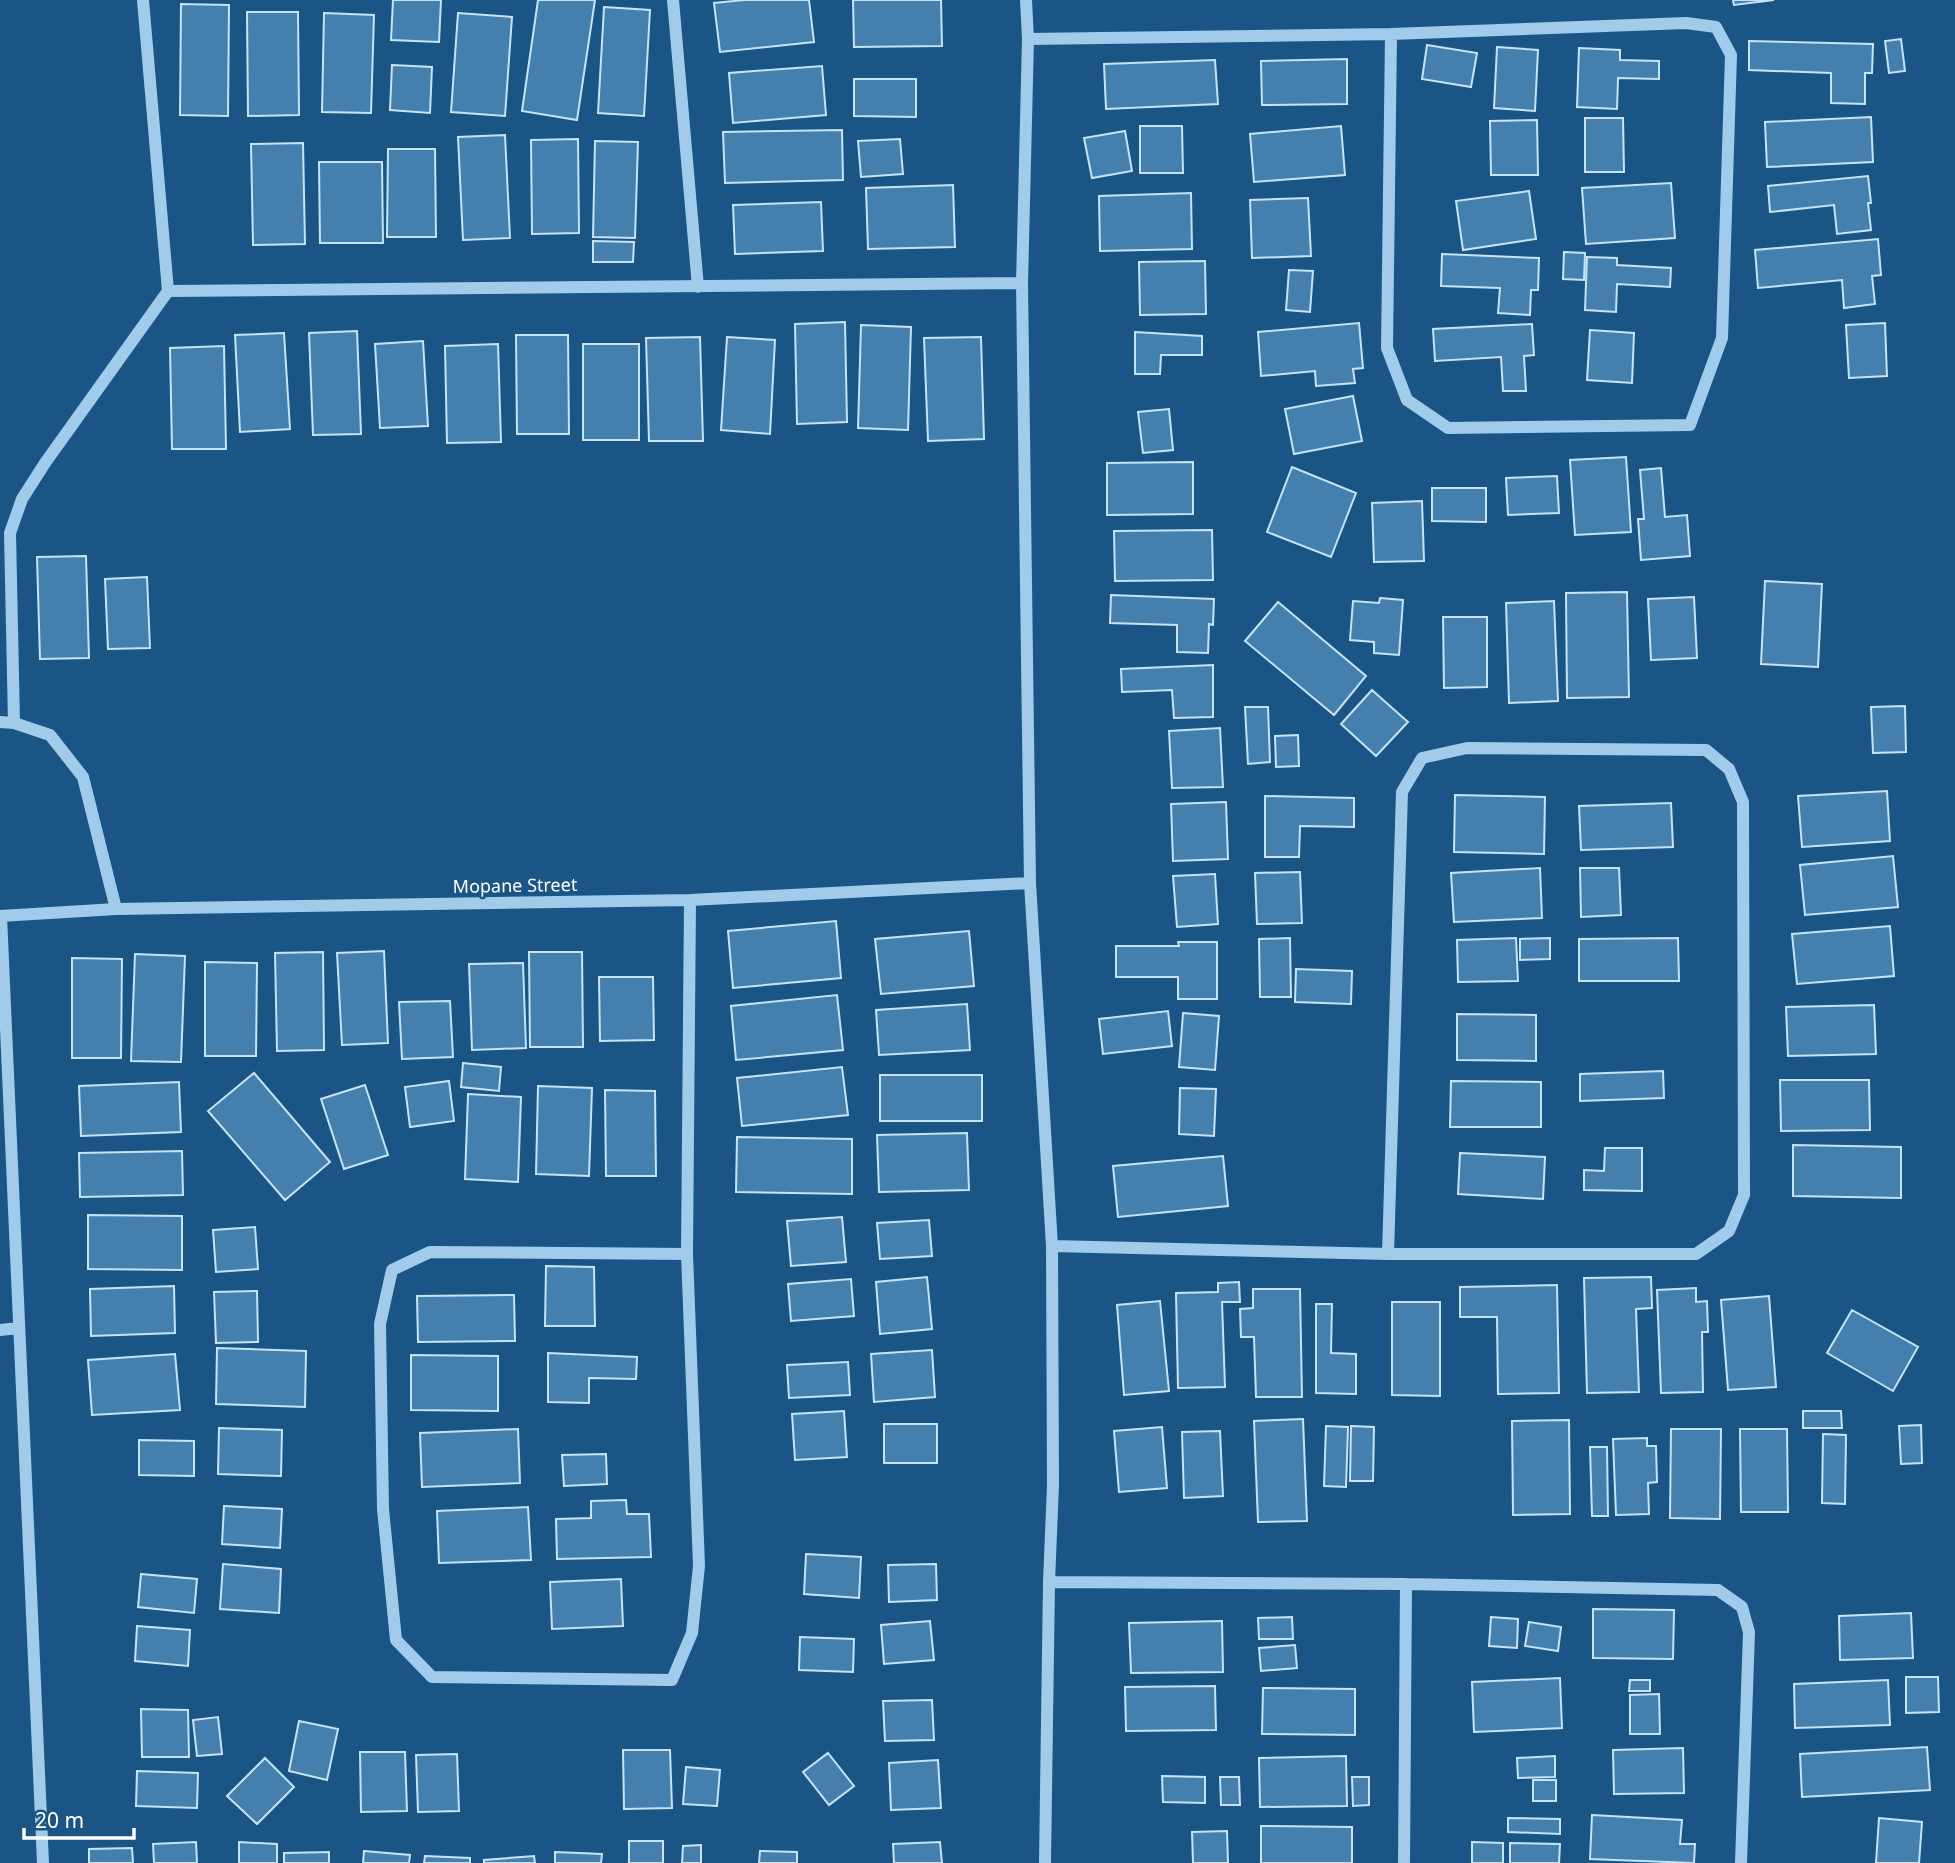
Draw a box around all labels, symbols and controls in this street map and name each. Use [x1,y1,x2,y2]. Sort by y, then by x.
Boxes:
street label: Mopane Street [452,872,578,898]
scale bar [24,1797,135,1841]
text: 20 m [35,1806,84,1834]

